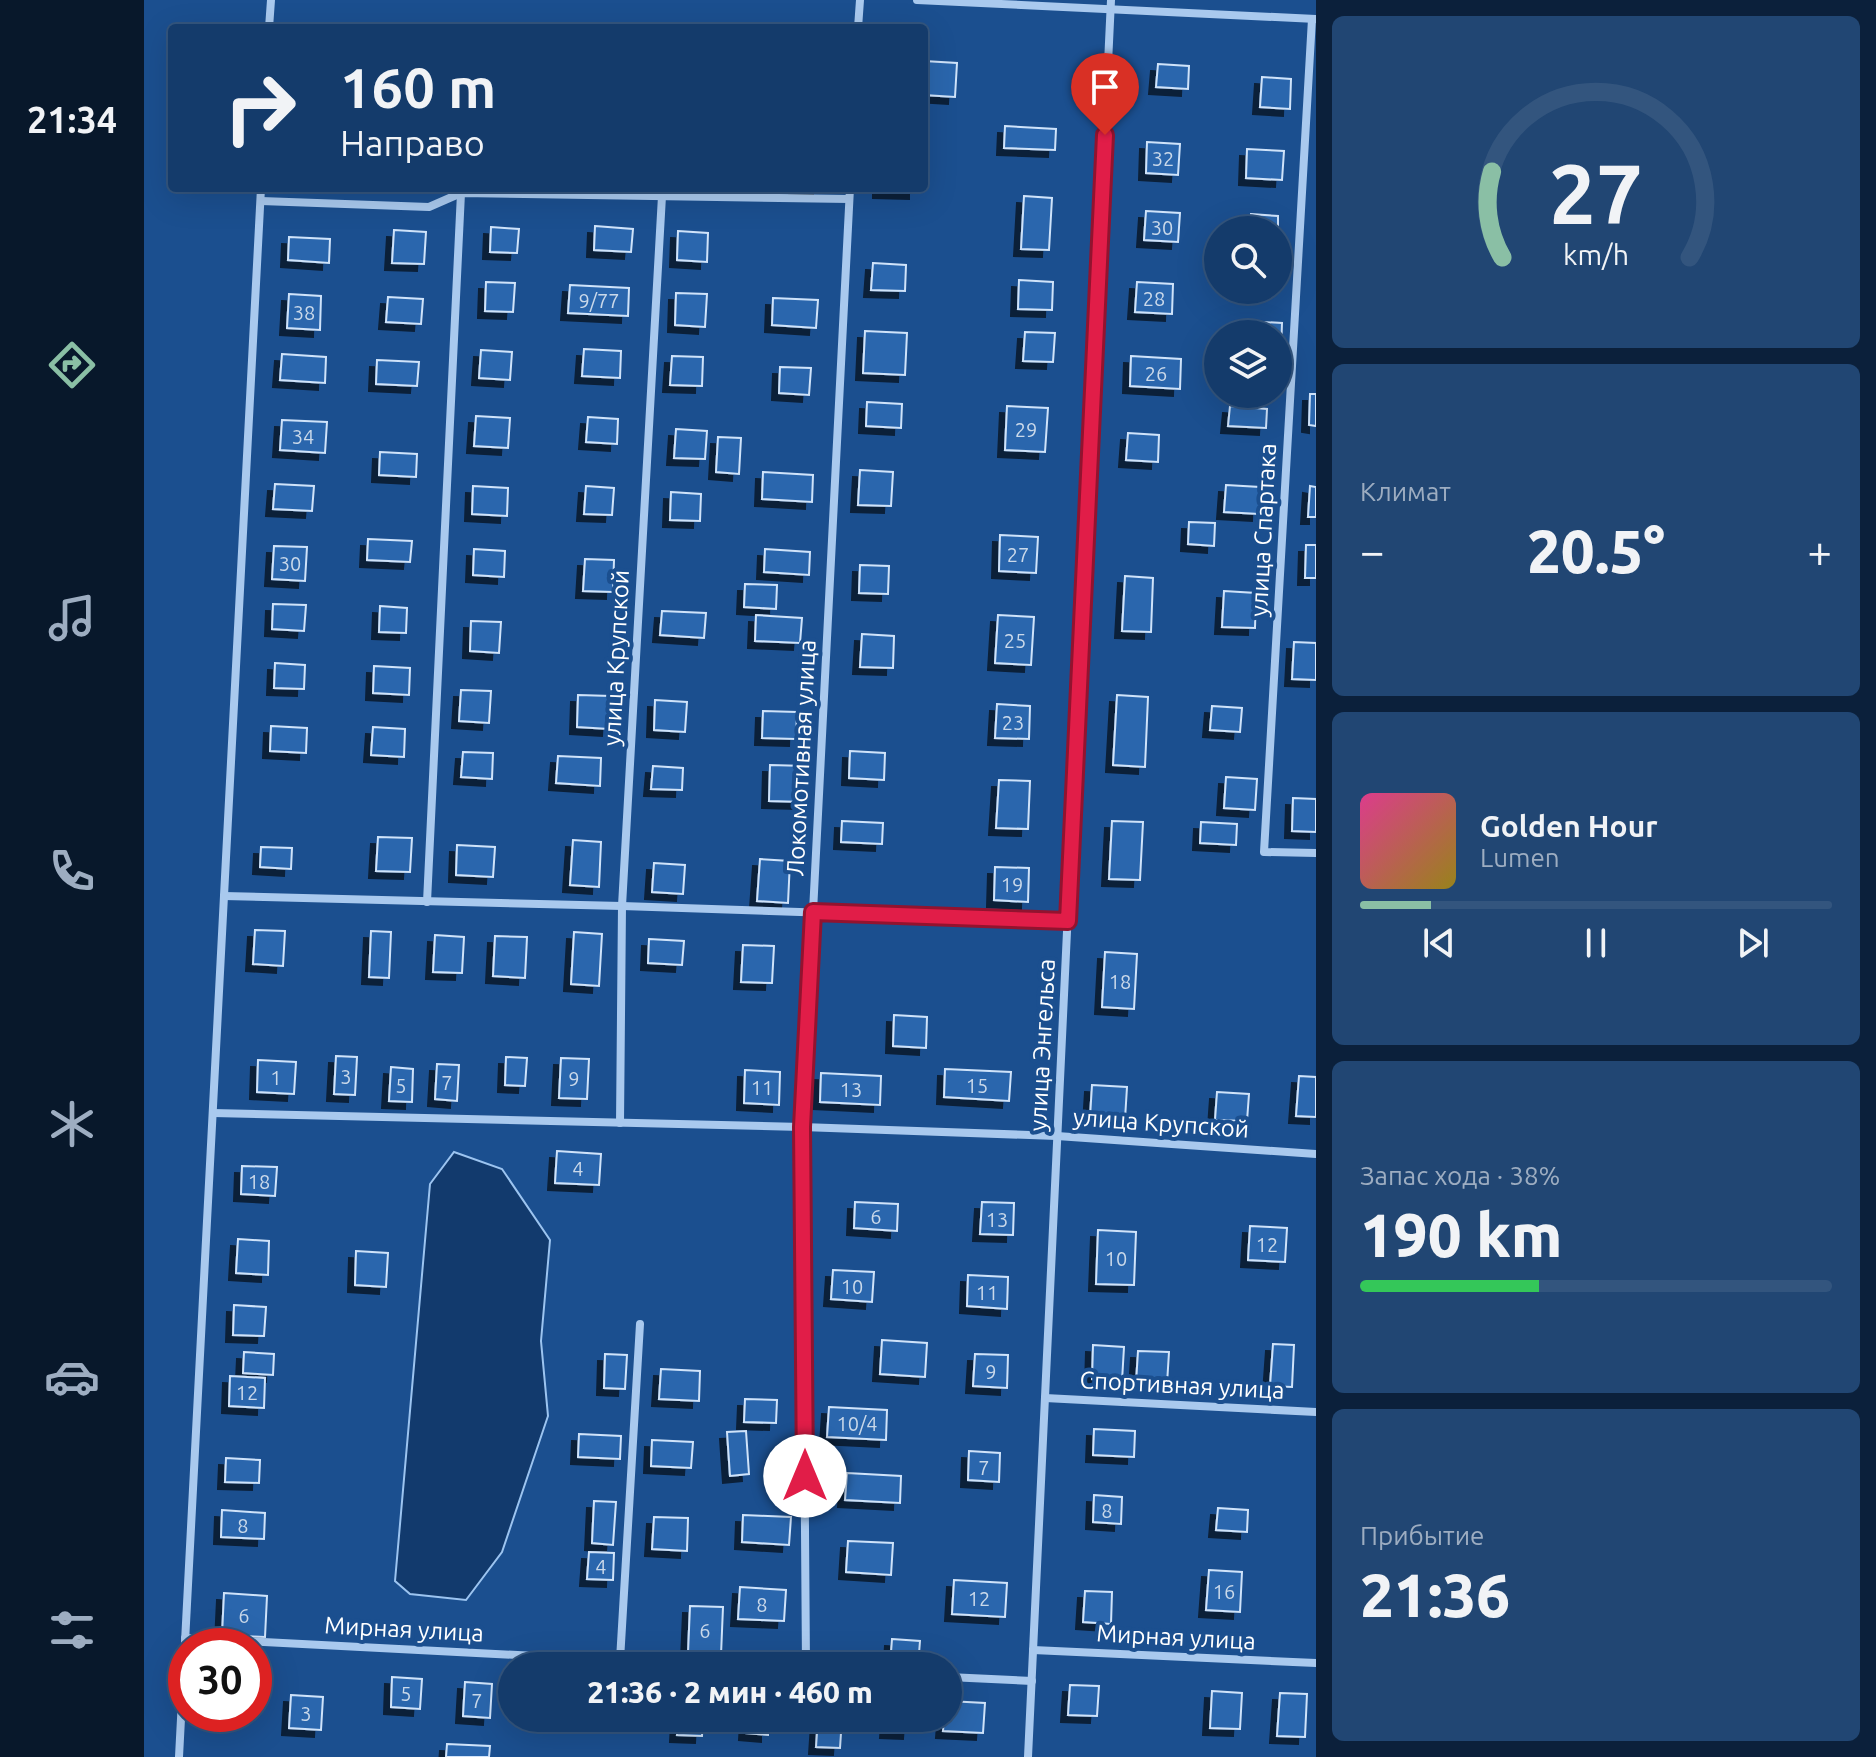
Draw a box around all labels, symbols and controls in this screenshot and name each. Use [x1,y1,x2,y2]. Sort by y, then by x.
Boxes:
pin [1071,53,1139,135]
icon: right [208,56,312,160]
text: 160 m [340,56,496,119]
icon: arrive [1083,65,1127,109]
text: 21:34 [27,99,117,140]
text: Направо [340,122,485,163]
text: 27 [1549,146,1643,240]
house number: 32 [1152,147,1174,170]
house number: 30 [1151,216,1173,239]
map controls [1204,216,1292,408]
button: search [1204,216,1292,304]
text: km/h [1563,238,1629,270]
house number: 28 [1143,287,1165,310]
house number: 9/77 [578,289,620,312]
house number: 38 [293,301,315,324]
button: layers [1204,320,1292,408]
icon: directions [44,337,100,393]
house number: 26 [1145,362,1167,385]
house number: 29 [1015,418,1037,441]
house number: 34 [292,425,314,448]
street label: улица Спартака [1245,443,1281,617]
text: Климат [1360,477,1451,506]
text: 20.5° [1527,517,1665,584]
text: − [1360,526,1385,575]
text: + [1807,526,1832,575]
house number: 27 [1007,543,1029,566]
house number: 30 [279,552,301,575]
street label: улица Крупской [598,569,634,747]
icon: music [44,590,100,646]
house number: 25 [1004,629,1026,652]
street label: Локомотивная улица [781,639,821,877]
house number: 23 [1002,711,1024,734]
text: Golden Hour [1480,809,1658,843]
icon: phone [44,843,100,899]
text: Lumen [1480,843,1560,872]
house number: 19 [1001,873,1023,896]
icon: previous [1417,921,1461,965]
icon: pause [1574,921,1618,965]
icon: next [1731,921,1775,965]
street label: улица Энгельса [1024,958,1060,1132]
house number: 18 [1109,970,1131,993]
house number: 3 [340,1065,352,1088]
house number: 1 [270,1066,282,1089]
house number: 9 [568,1067,580,1090]
house number: 7 [441,1071,453,1094]
house number: 5 [395,1074,407,1097]
house number: 15 [966,1074,988,1097]
house number: 11 [751,1076,773,1099]
house number: 13 [840,1078,862,1101]
icon: climate [44,1096,100,1152]
street label: улица Крупской [1072,1103,1250,1143]
house number: 4 [572,1157,584,1180]
text: Запас хода · 38% [1360,1161,1560,1190]
house number: 18 [248,1170,270,1193]
text: 190 km [1360,1201,1562,1268]
house number: 6 [870,1205,882,1228]
house number: 13 [986,1208,1008,1231]
house number: 12 [1256,1233,1278,1256]
house number: 10 [1105,1247,1127,1270]
house number: 10 [841,1275,863,1298]
house number: 11 [976,1281,998,1304]
icon: car [44,1349,100,1405]
house number: 9 [985,1360,997,1383]
street label: Спортивная улица [1079,1366,1285,1404]
house number: 12 [236,1381,258,1404]
house number: 10/4 [836,1412,878,1435]
position arrow [763,1434,847,1518]
house number: 7 [978,1456,990,1479]
house number: 8 [1101,1499,1113,1522]
house number: 8 [237,1514,249,1537]
text: Прибытие [1360,1521,1484,1550]
house number: 4 [595,1555,607,1578]
text: 21:36 [1360,1561,1510,1628]
house number: 16 [1213,1580,1235,1603]
house number: 12 [968,1587,990,1610]
house number: 8 [756,1593,768,1616]
icon: filters [44,1602,100,1658]
house number: 6 [238,1604,250,1627]
street label: Мирная улица [324,1611,484,1647]
house number: 6 [699,1619,711,1642]
street label: Мирная улица [1096,1619,1256,1655]
speed limit sign: 30 [168,1628,272,1732]
text: 21:36 · 2 мин · 460 m [587,1675,873,1709]
house number: 5 [400,1682,412,1705]
house number: 7 [471,1689,483,1712]
house number: 3 [300,1702,312,1725]

